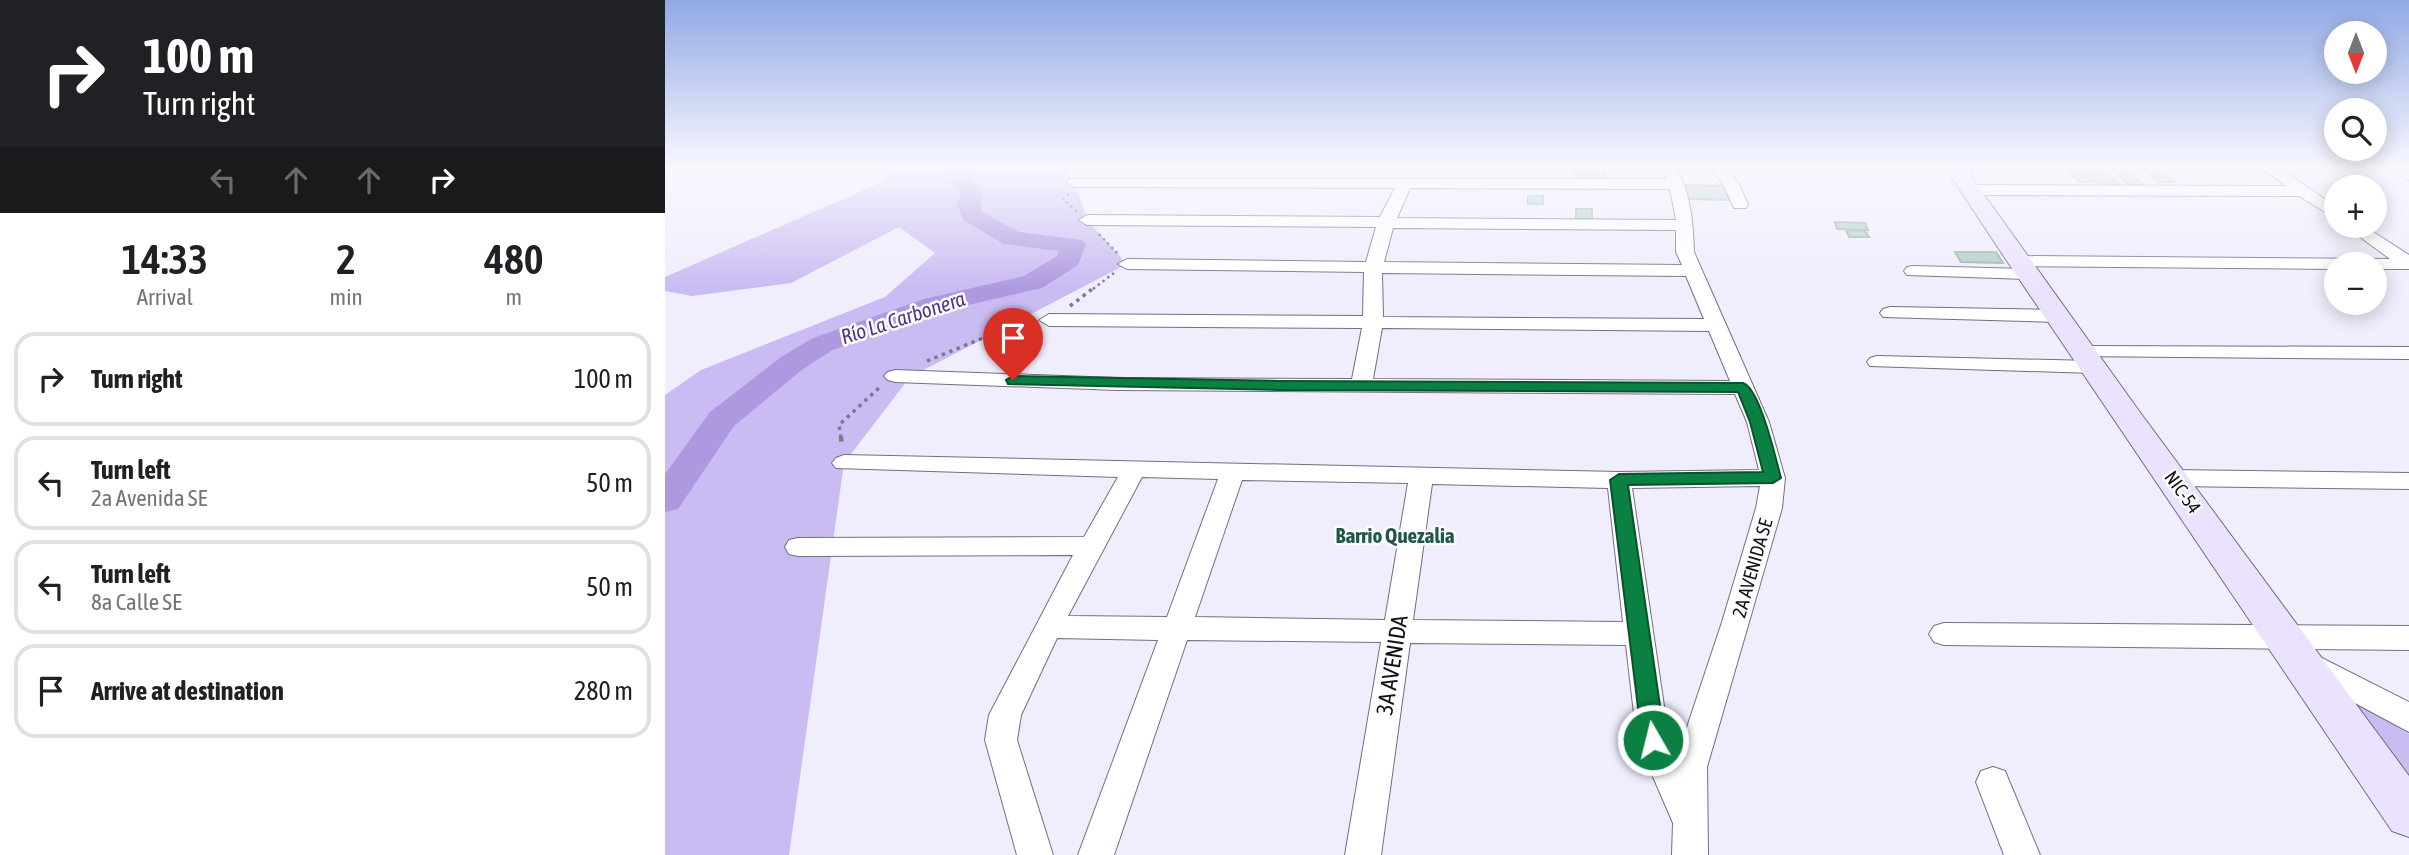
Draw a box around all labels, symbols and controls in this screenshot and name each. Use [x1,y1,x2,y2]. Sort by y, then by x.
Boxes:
north arrow [2324,21,2387,84]
map controls [2324,21,2387,315]
text: 100 m [143,27,254,83]
icon: right [28,28,119,119]
text: Turn right [143,85,256,122]
button: search [2324,98,2387,161]
icon: left [204,161,242,199]
icon: ahead [277,161,315,199]
icon: ahead [350,161,388,199]
icon: right [423,161,461,199]
button: + [2324,175,2387,238]
text: 14:33 [122,235,208,283]
text: 2 [336,235,356,283]
text: 480 [484,235,543,283]
button: − [2324,252,2387,315]
text: Arrival [137,284,193,310]
text: min [330,284,363,310]
text: m [506,284,522,310]
water label: Río La Carbonera [838,286,968,348]
pin [983,308,1043,380]
icon: arrive [994,319,1032,357]
icon: right [32,360,70,398]
text: Turn right [91,364,182,394]
text: 100 m [574,364,633,394]
text: Turn left [91,455,171,485]
icon: left [32,464,70,502]
street label: NIC-54 [2160,466,2206,518]
text: 50 m [586,468,633,498]
text: 2a Avenida SE [91,485,207,511]
street label: 2A AVENIDA SE [1727,516,1777,620]
district label: Barrio Quezalia [1335,523,1455,547]
text: Turn left [91,559,171,589]
icon: left [32,568,70,606]
text: 50 m [586,572,633,602]
text: 8a Calle SE [91,589,182,615]
street label: 3A AVENIDA [1371,613,1413,717]
icon: arrive [32,672,70,710]
text: Arrive at destination [91,676,284,706]
text: 280 m [574,676,633,706]
position arrow [1616,703,1690,777]

